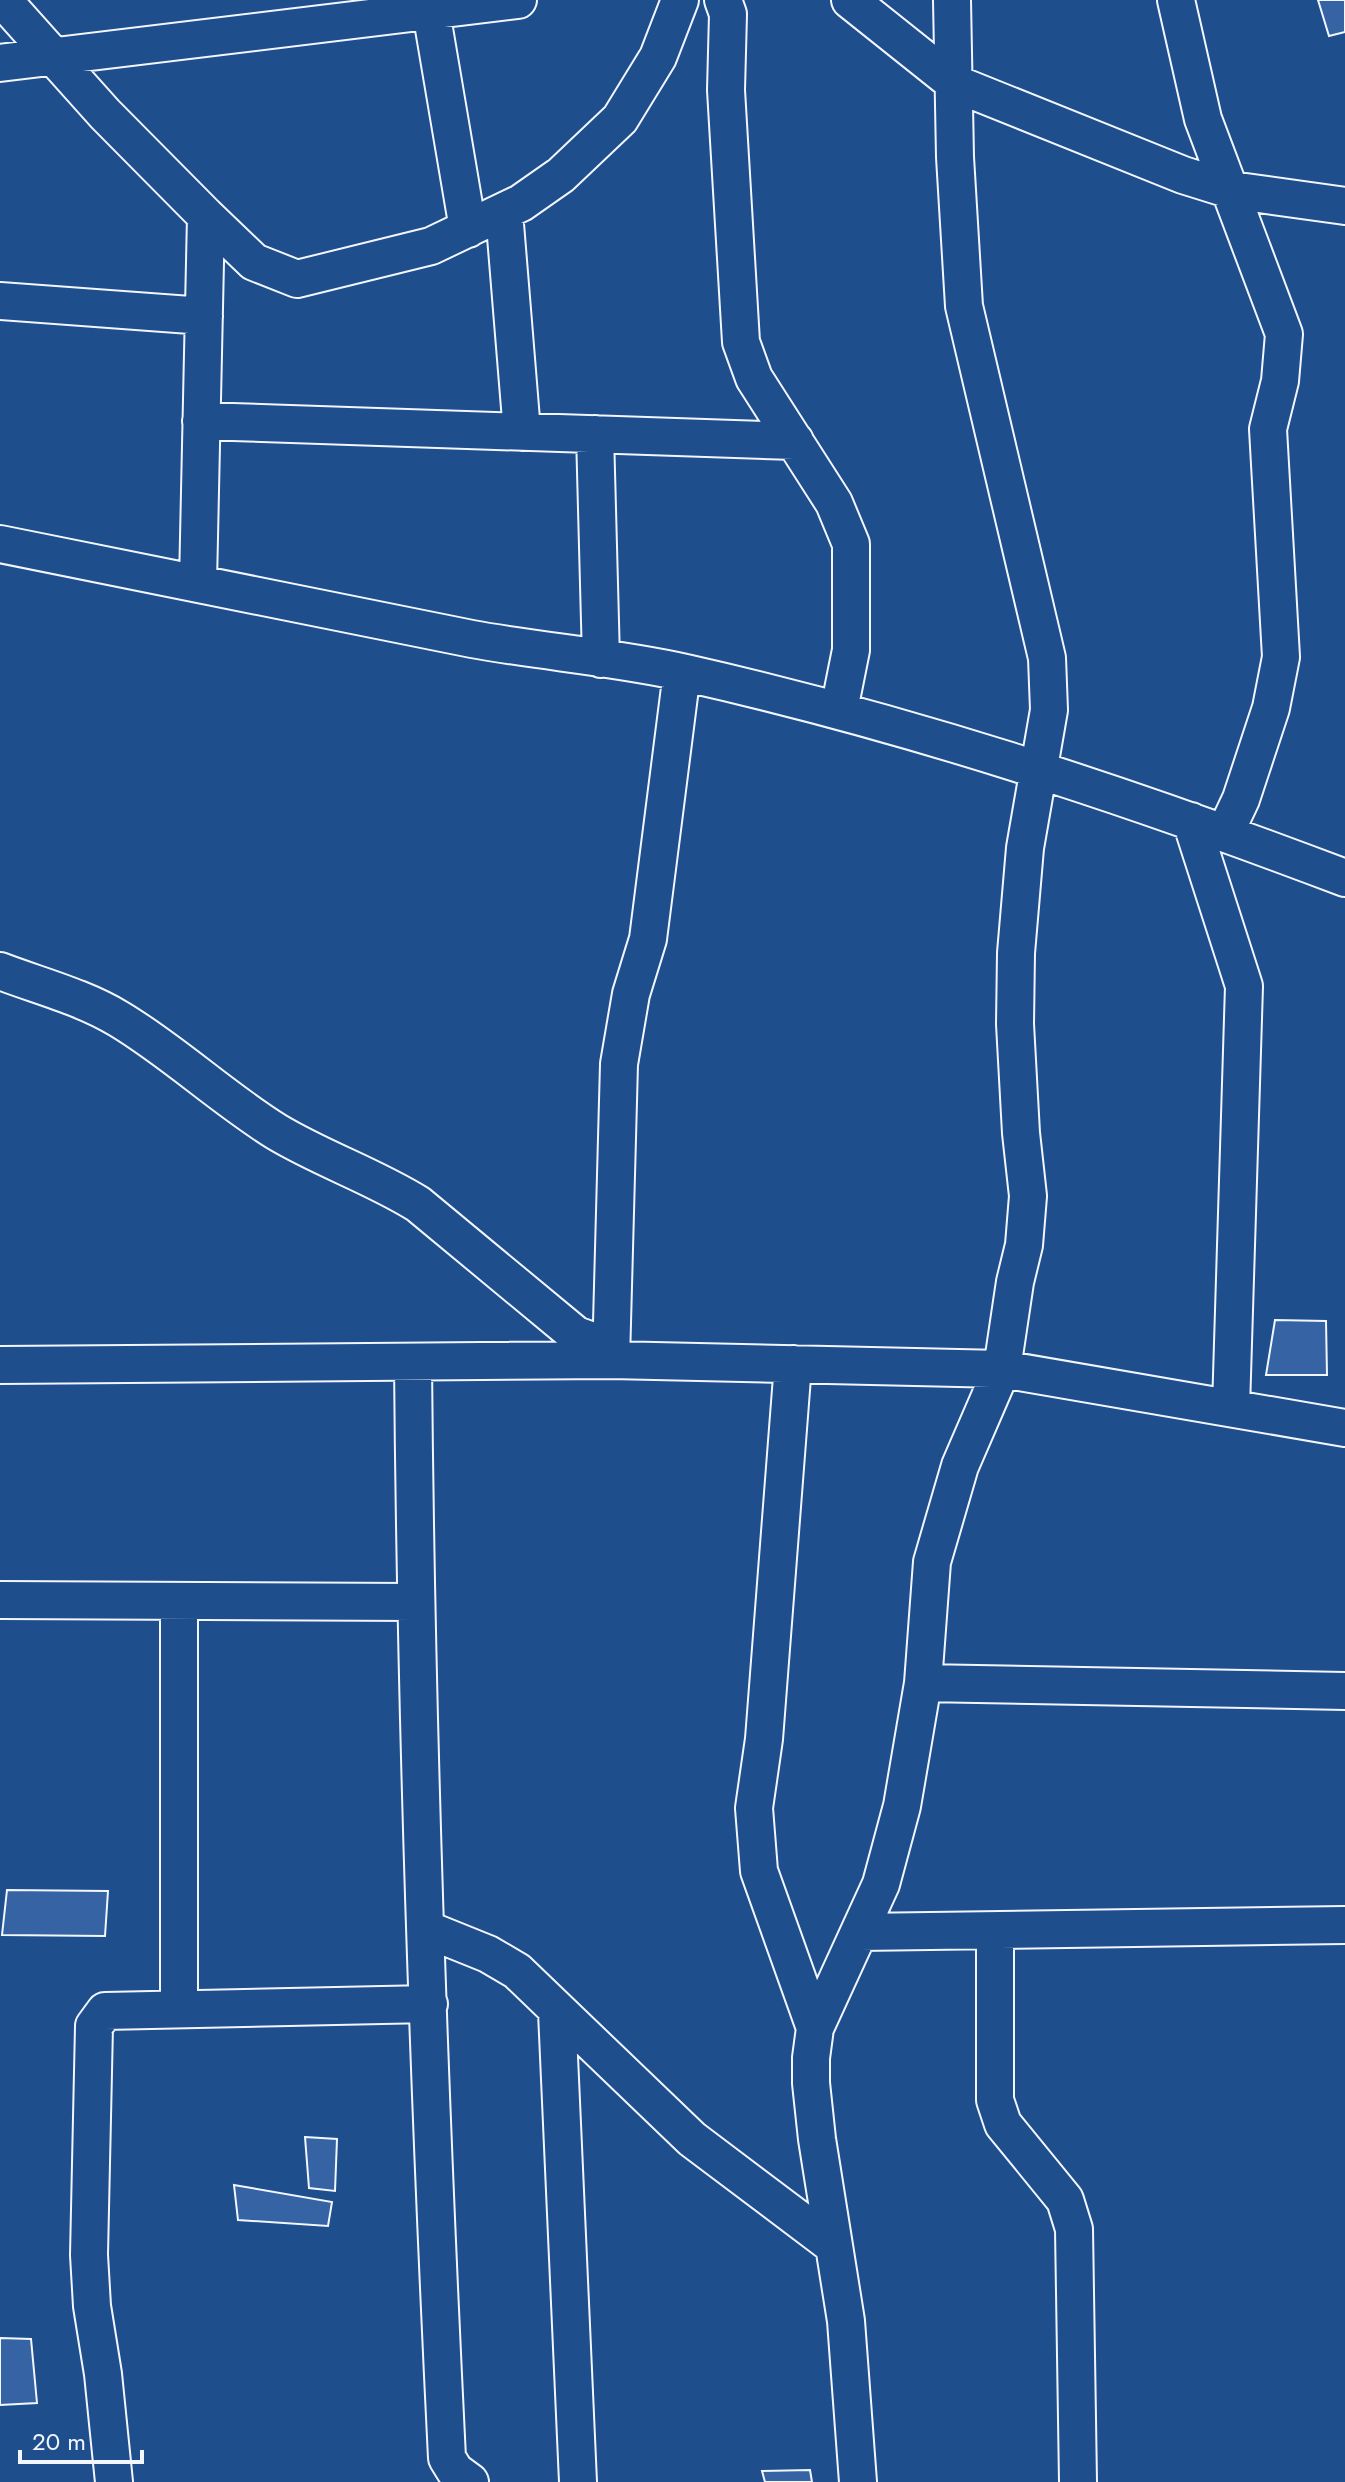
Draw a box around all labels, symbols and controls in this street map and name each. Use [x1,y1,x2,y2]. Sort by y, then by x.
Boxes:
scale bar [20,2414,142,2464]
text: 20 m [32,2424,86,2459]

